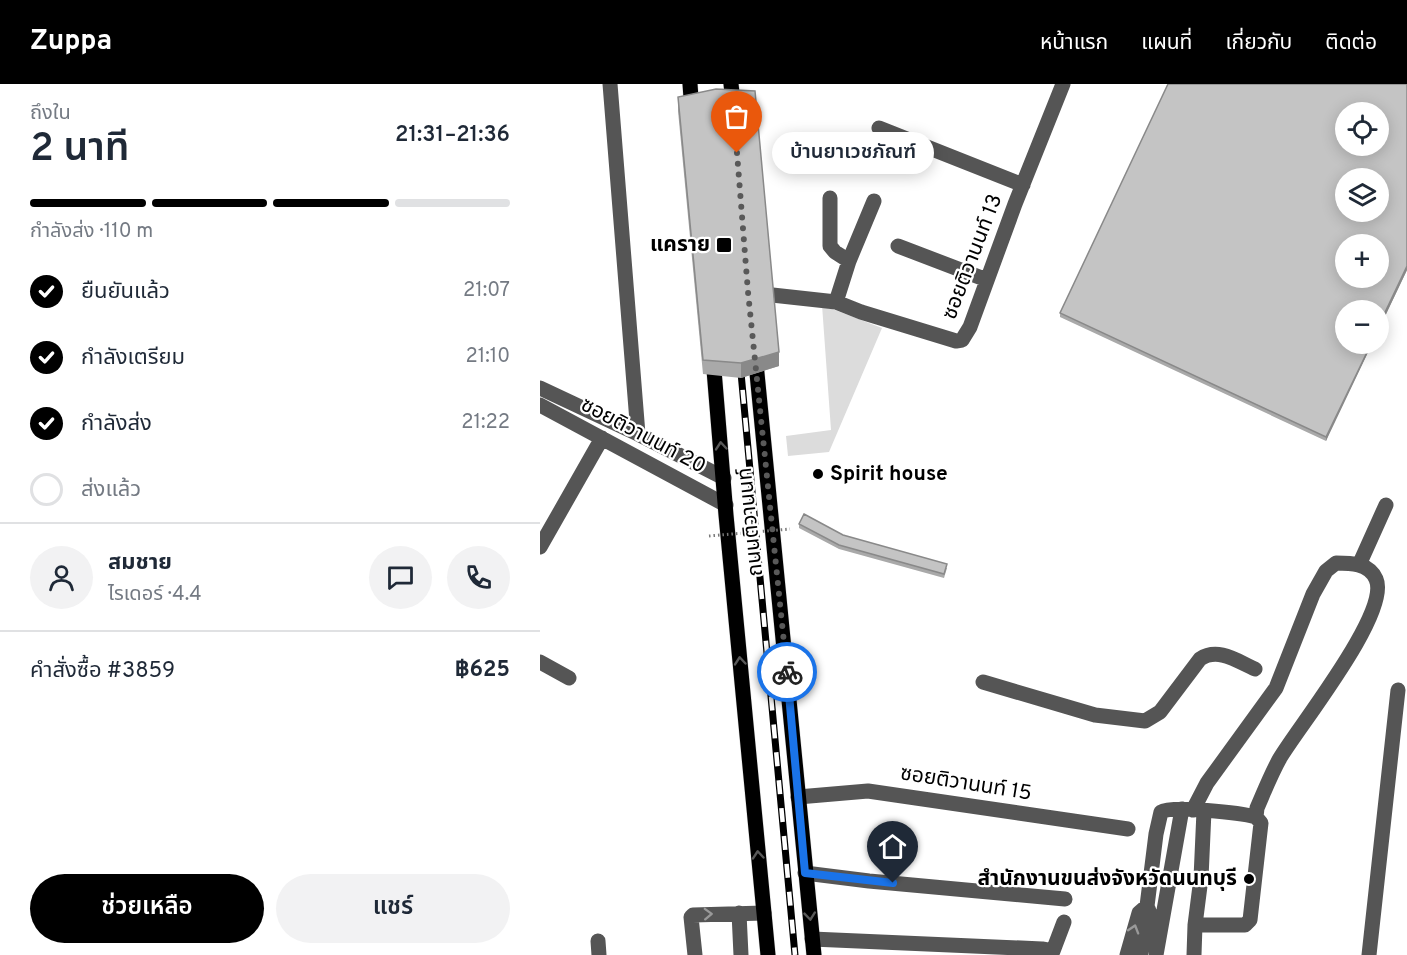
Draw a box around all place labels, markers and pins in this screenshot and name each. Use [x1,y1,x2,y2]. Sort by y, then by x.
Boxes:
pin [711,91,762,153]
callout: บ้านยาเวชภัณฑ์ [773,132,935,174]
place label: แคราย [650,232,710,259]
marker: แคราย [715,236,733,254]
place label: Spirit house [830,461,948,488]
marker: Spirit house [811,467,825,481]
pin [867,821,918,883]
place label: สำนักงานขนส่งจังหวัดนนทบุรี [977,866,1237,893]
marker: สำนักงานขนส่งจังหวัดนนทบุรี [1242,872,1256,886]

